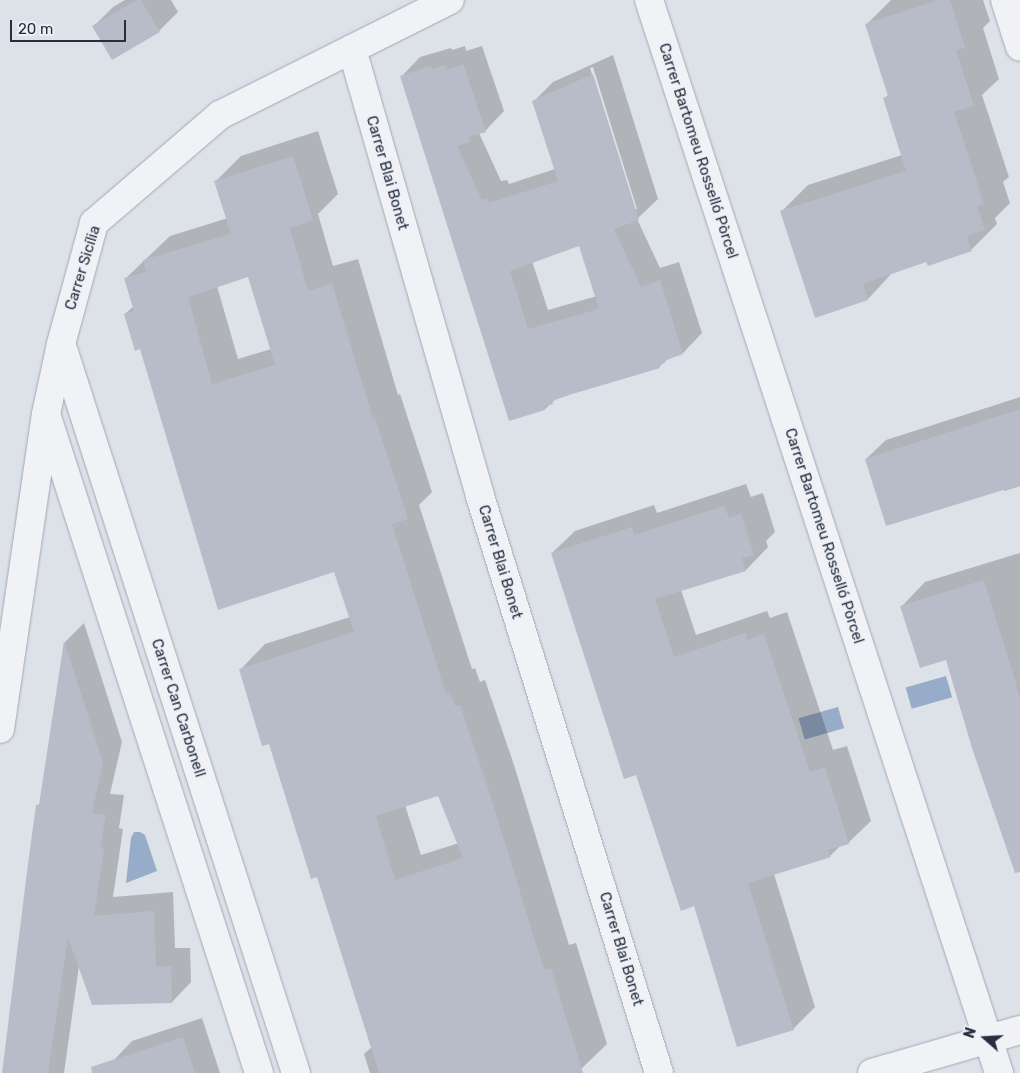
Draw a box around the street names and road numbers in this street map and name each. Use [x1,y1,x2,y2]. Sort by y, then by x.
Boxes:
street label: Carrer Bartomeu Rosselló Pòrcel [655,41,741,261]
street label: Carrer Blai Bonet [362,114,412,232]
street label: Carrer Sicília [62,223,104,313]
street label: Carrer Bartomeu Rosselló Pòrcel [781,426,867,646]
street label: Carrer Blai Bonet [474,503,526,621]
street label: Carrer Can Carbonell [147,636,209,780]
street label: Carrer Blai Bonet [595,890,647,1008]

